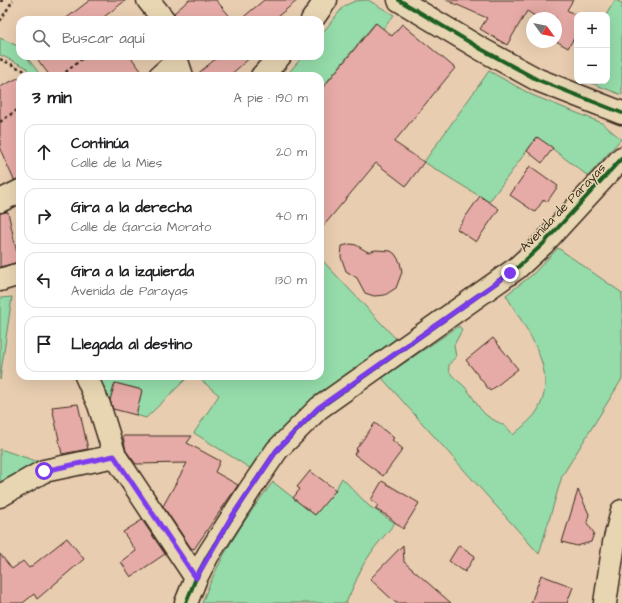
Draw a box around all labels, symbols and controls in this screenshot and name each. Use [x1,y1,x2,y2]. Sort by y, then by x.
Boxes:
north arrow [526,12,562,48]
map controls [574,12,610,84]
button: + [574,12,610,48]
search box [16,16,324,60]
icon: search [30,27,52,49]
text: Buscar aquí [62,28,144,49]
button: − [574,48,610,84]
text: 3 min [32,86,72,110]
text: A pie · 190 m [233,89,308,107]
text: Continúa [71,133,129,154]
icon: ahead [33,141,55,163]
text: 20 m [276,143,307,161]
text: Calle de la Mies [71,154,162,172]
street label: Avenida de Parayas [516,159,611,257]
text: Gira a la derecha [71,197,192,218]
icon: right [33,205,55,227]
text: 40 m [275,207,307,225]
text: Calle de García Morato [71,218,211,236]
text: Gira a la izquierda [71,261,194,282]
route end [501,264,519,282]
icon: left [33,269,55,291]
text: 130 m [275,271,307,289]
text: Avenida de Parayas [71,282,188,300]
icon: arrive [33,333,55,355]
text: Llegada al destino [71,334,192,355]
route start [35,462,53,480]

